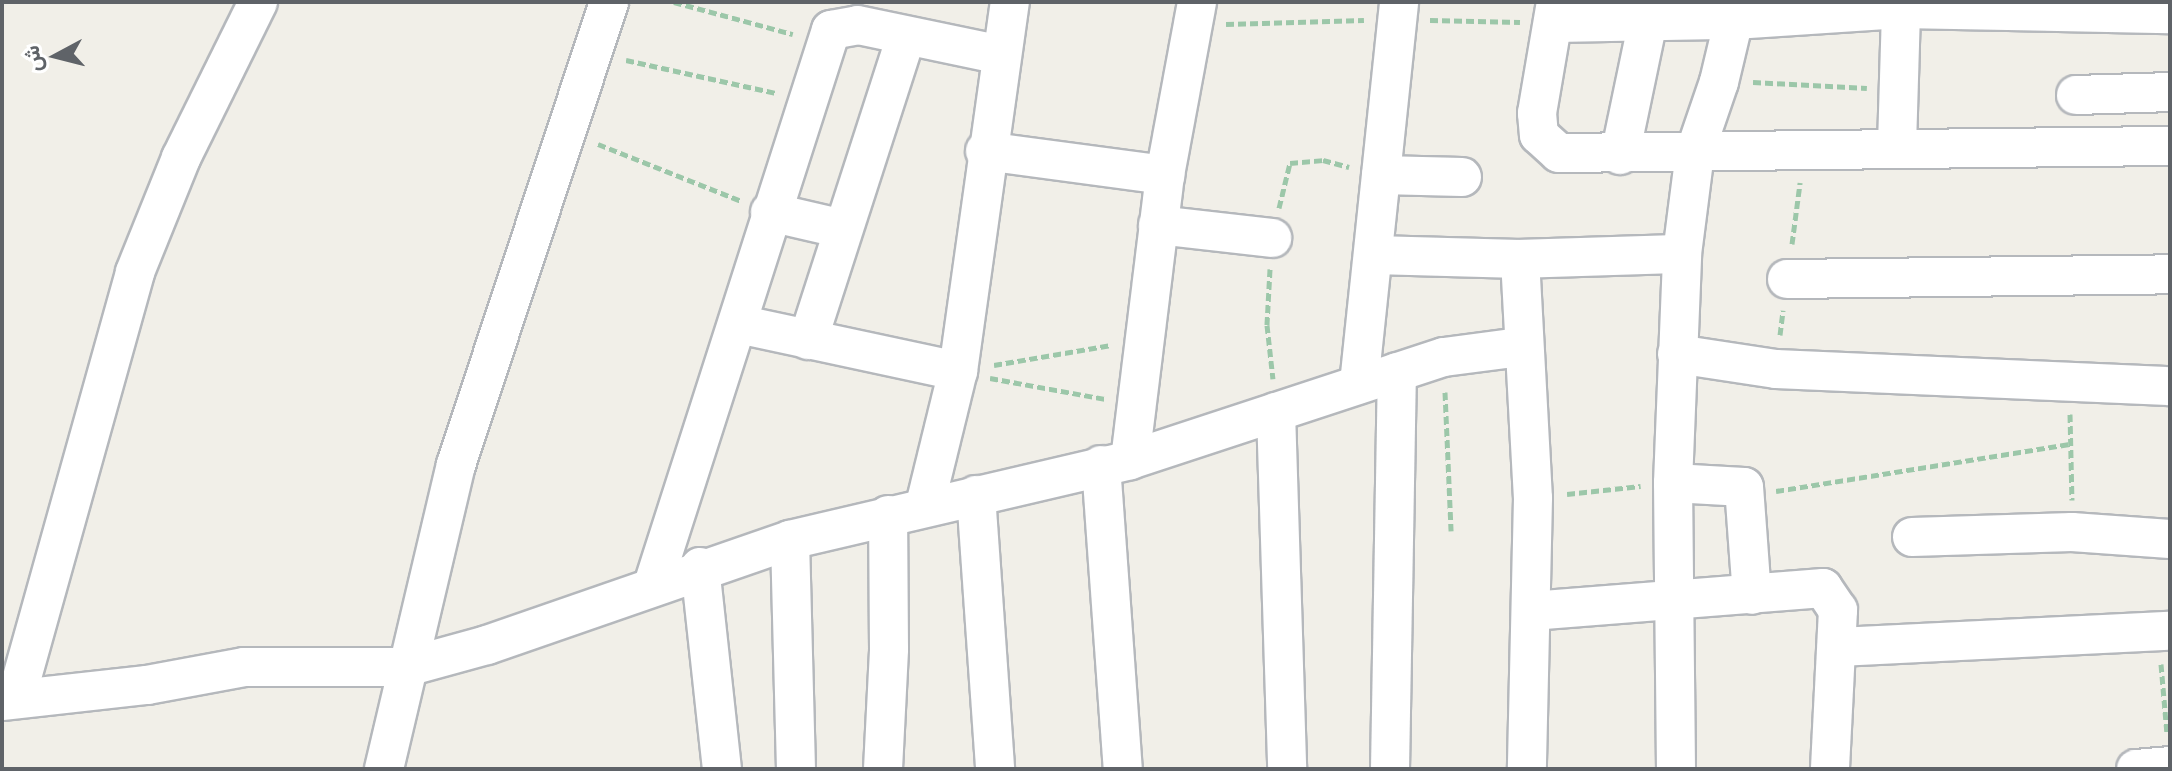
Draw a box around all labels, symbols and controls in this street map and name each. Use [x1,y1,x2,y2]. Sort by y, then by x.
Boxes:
north arrow [16,16,96,96]
text: ش [17,44,47,74]

